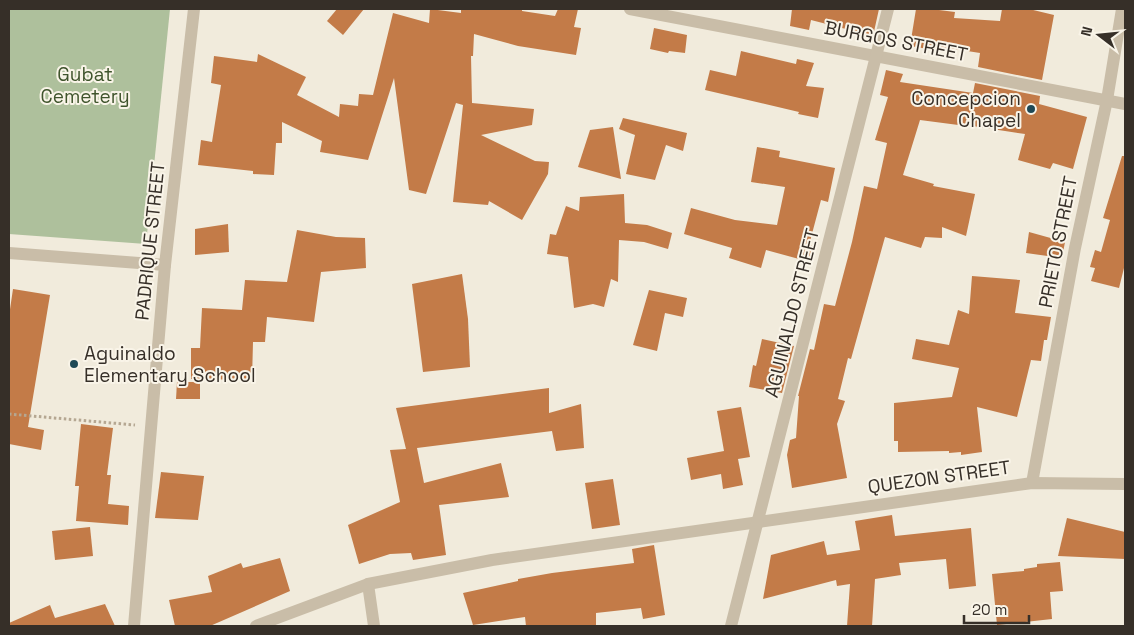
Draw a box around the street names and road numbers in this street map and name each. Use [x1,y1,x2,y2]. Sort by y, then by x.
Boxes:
street label: BURGOS STREET [822,15,970,67]
street label: PADRIQUE STREET [129,160,171,322]
street label: PRIETO STREET [1033,174,1083,310]
street label: AGUINALDO STREET [759,226,825,400]
street label: QUEZON STREET [866,455,1012,499]

